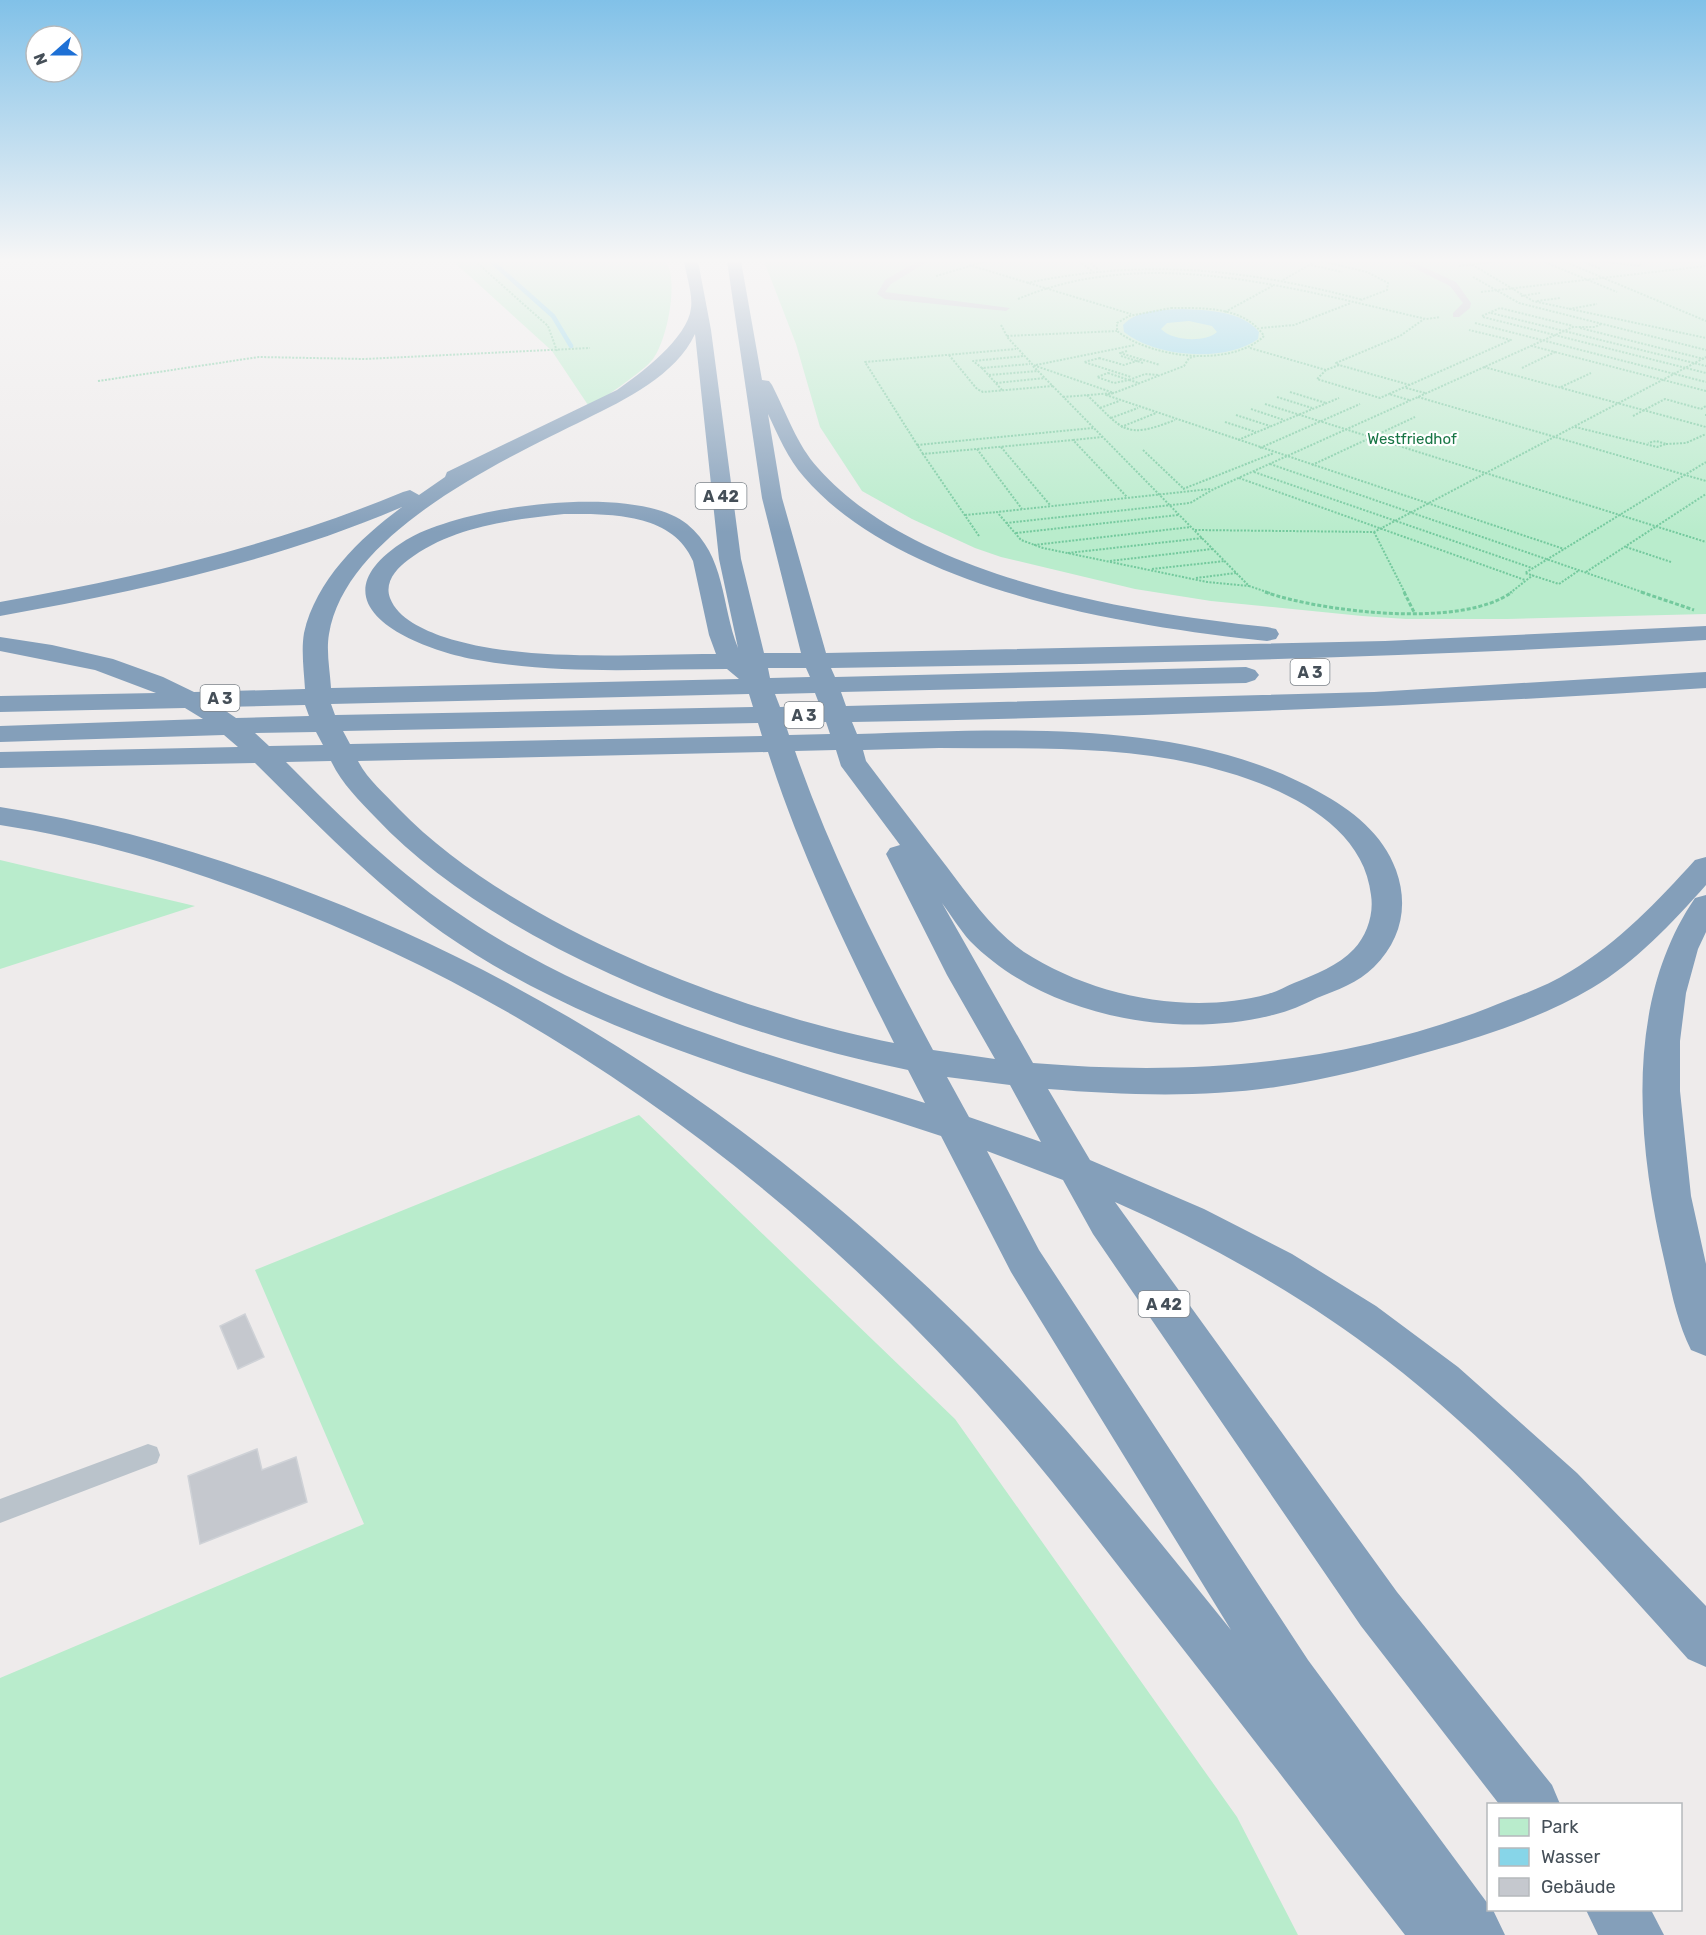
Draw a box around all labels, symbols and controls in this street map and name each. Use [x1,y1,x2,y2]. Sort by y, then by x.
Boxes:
north arrow [24,24,84,84]
text: N [30,50,51,68]
park label: Westfriedhof [1367,430,1457,448]
road number: A 42 [696,483,746,509]
road number: A 3 [1290,659,1330,685]
road number: A 3 [200,685,240,711]
road number: A 3 [784,702,824,728]
road number: A 42 [1138,1291,1190,1317]
legend [1487,1803,1682,1911]
text: Park [1541,1816,1579,1838]
text: Wasser [1541,1846,1600,1868]
text: Gebäude [1541,1876,1616,1898]

